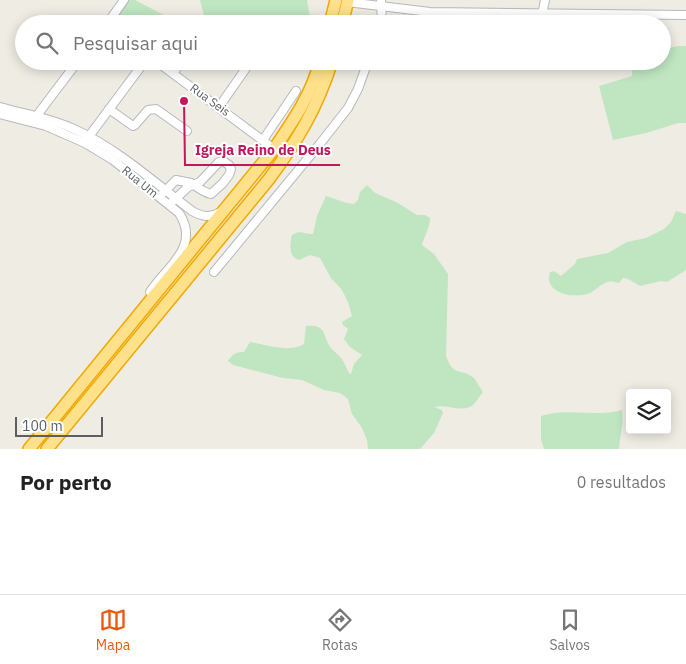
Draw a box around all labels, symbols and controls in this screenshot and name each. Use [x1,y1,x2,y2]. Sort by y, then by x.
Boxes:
search box [15,15,671,70]
icon: search [33,29,61,57]
text: Pesquisar aqui [73,31,198,55]
street label: Rua Seis [187,80,233,119]
callout: Igreja Reino de Deus [185,136,340,165]
text: Igreja Reino de Deus [195,141,331,159]
street label: Rua Um [119,162,161,201]
map controls [626,389,671,434]
button: layers [626,389,671,434]
scale bar [15,414,102,437]
text: 100 m [22,417,63,435]
text: Por perto [20,468,112,496]
text: 0 resultados [577,472,666,492]
tab: Mapa [96,606,130,654]
tab: Rotas [322,606,358,654]
tab: Salvos [549,606,590,654]

